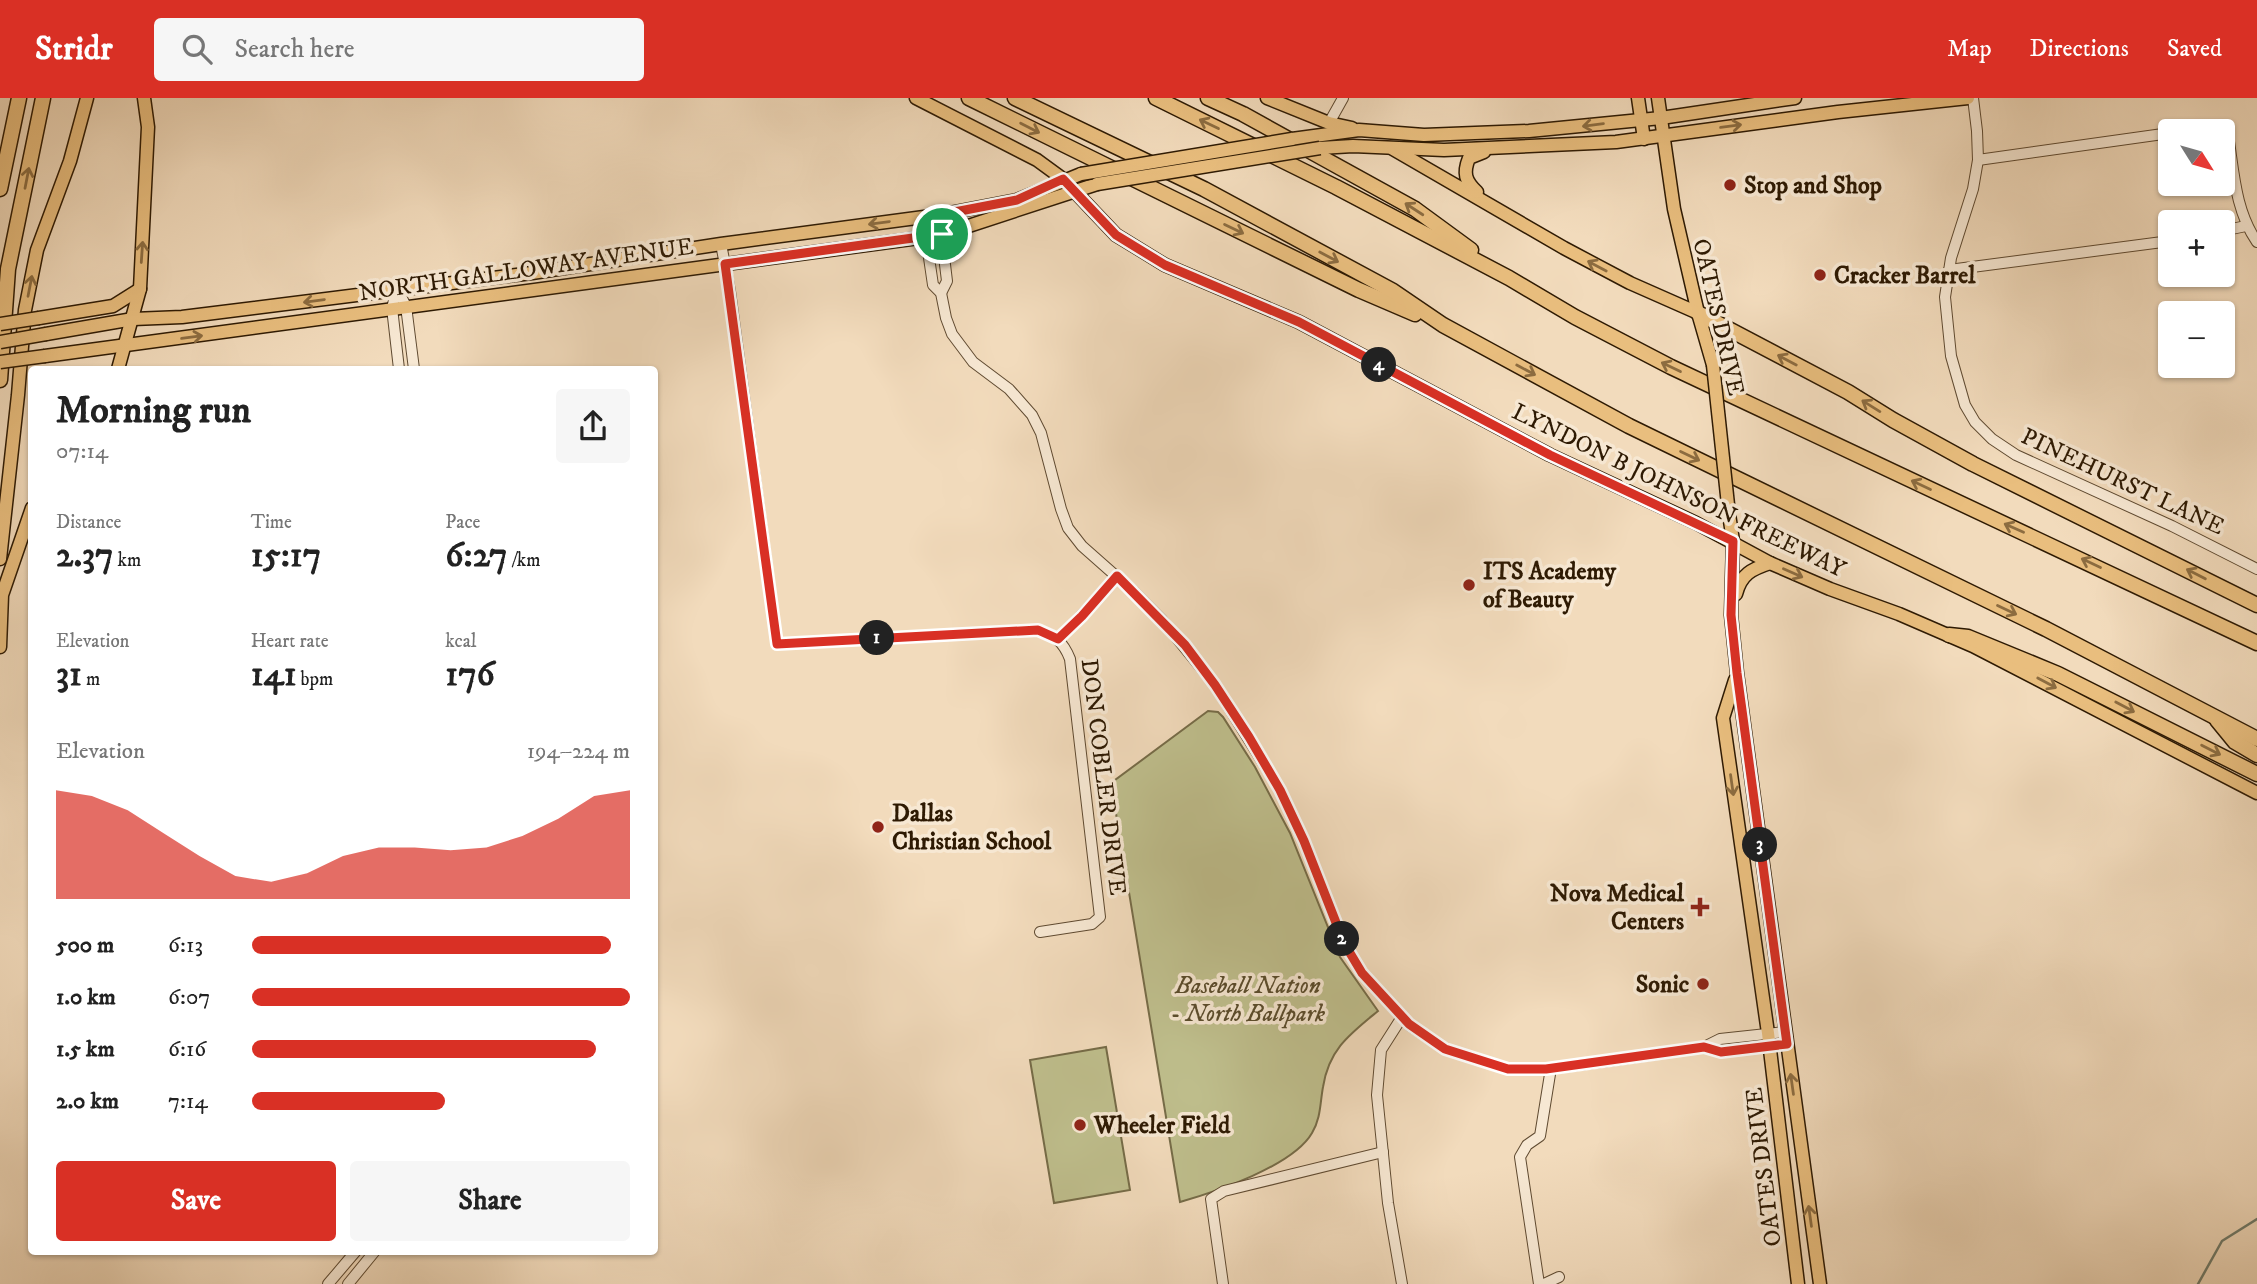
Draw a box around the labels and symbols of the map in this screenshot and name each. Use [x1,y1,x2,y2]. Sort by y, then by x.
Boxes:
one-way arrow [1199,117,1220,131]
one-way arrow [1582,118,1605,131]
north arrow [2158,119,2235,196]
one-way arrow [1719,120,1742,133]
one-way arrow [1019,121,1040,135]
one-way arrow [20,167,34,190]
place label: Stop and Shop [1744,171,1882,201]
marker: Stop and Shop [1722,177,1738,193]
one-way arrow [1405,202,1424,216]
pin [912,204,972,264]
one-way arrow [868,216,891,229]
one-way arrow [1223,223,1244,236]
street label: NORTH GALLOWAY AVENUE [357,232,695,308]
street label: OATES DRIVE [1685,236,1751,399]
one-way arrow [136,241,149,264]
one-way arrow [1318,251,1339,264]
one-way arrow [1587,259,1608,272]
place label: Cracker Barrel [1834,261,1976,291]
marker: Cracker Barrel [1812,267,1828,283]
one-way arrow [23,275,37,298]
one-way arrow [303,294,325,307]
one-way arrow [180,330,203,343]
pin: 4 [1362,348,1396,382]
one-way arrow [1777,353,1798,366]
one-way arrow [1661,359,1682,373]
one-way arrow [1515,363,1535,377]
street label: LYNDON B JOHNSON FREEWAY [1507,397,1851,585]
one-way arrow [1862,399,1881,414]
street label: PINEHURST LANE [2016,422,2229,542]
one-way arrow [1679,450,1700,463]
one-way arrow [1911,477,1932,491]
one-way arrow [2004,521,2026,534]
one-way arrow [2080,556,2101,569]
place label: ITS Academy of Beauty [1483,557,1616,615]
one-way arrow [1782,567,1804,580]
one-way arrow [2186,567,2207,581]
marker: ITS Academy of Beauty [1461,577,1477,593]
one-way arrow [1996,604,2017,617]
pin: 1 [860,620,894,656]
street label: DON COBLER DRIVE [1074,657,1132,897]
one-way arrow [2036,677,2057,690]
one-way arrow [2114,700,2135,714]
one-way arrow [2200,743,2221,757]
one-way arrow [1726,773,1739,796]
place label: Dallas Christian School [892,799,1052,857]
marker: Dallas Christian School [870,819,886,835]
pin: 3 [1742,828,1778,862]
place label: Nova Medical Centers [1550,879,1685,937]
marker: Nova Medical Centers [1690,897,1710,917]
pin: 2 [1324,922,1360,956]
place label: Sonic [1636,970,1690,1000]
park label: Baseball Nation - North Ballpark [1171,971,1325,1029]
marker: Sonic [1695,976,1711,992]
one-way arrow [1786,1073,1799,1096]
street label: OATES DRIVE [1739,1086,1789,1248]
place label: Wheeler Field [1093,1111,1231,1141]
marker: Wheeler Field [1072,1117,1088,1133]
one-way arrow [1804,1206,1817,1228]

